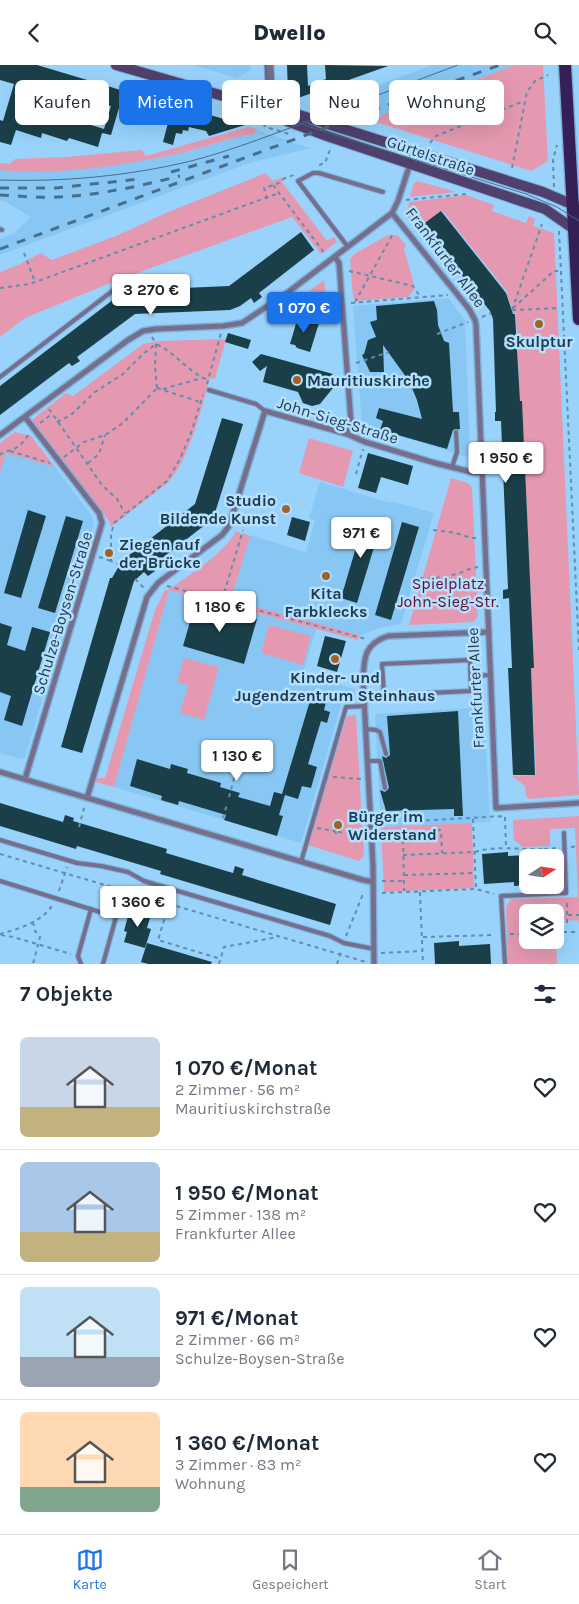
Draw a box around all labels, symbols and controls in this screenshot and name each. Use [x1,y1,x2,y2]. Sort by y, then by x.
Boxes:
icon: back [20,19,48,47]
icon: search [531,19,559,47]
text: Dwello [253,20,326,46]
chip: Kaufen [15,80,109,125]
chip: Mieten [119,80,212,125]
chip: Filter [222,80,300,125]
chip: Neu [310,80,379,125]
chip: Wohnung [389,80,504,125]
street label: Gürtelstraße [384,132,477,179]
street label: Frankfurter Allee [402,203,490,311]
pin: 3 270 € [105,273,197,316]
text: 3 270 € [123,280,179,299]
pin: 1 070 € [258,291,350,334]
text: 1 070 € [278,298,330,317]
marker: Skulptur [533,318,545,330]
place label: Skulptur [506,332,573,351]
place label: Mauritiuskirche [307,371,430,390]
marker: Mauritiuskirche [291,374,303,386]
street label: John-Sieg-Straße [275,393,401,448]
pin: 1 950 € [460,441,552,484]
text: 1 950 € [479,448,533,467]
place label: Studio Bildende Kunst [160,491,276,528]
marker: Studio Bildende Kunst [280,503,292,515]
pin: 971 € [326,517,396,559]
text: 971 € [342,523,380,542]
street label: Schulze-Boysen-Straße [29,529,96,697]
place label: Ziegen auf der Brücke [119,535,201,572]
marker: Ziegen auf der Brücke [103,547,115,559]
marker: Kita Farbklecks [320,570,332,582]
park label: Spielplatz John-Sieg-Str. [397,574,499,611]
place label: Kita Farbklecks [284,584,368,621]
pin: 1 180 € [174,591,266,633]
text: 1 180 € [195,597,245,616]
street label: Frankfurter Allee [463,627,488,749]
marker: Kinder- und Jugendzentrum Steinhaus [329,653,341,665]
place label: Kinder- und Jugendzentrum Steinhaus [235,668,435,705]
pin: 1 130 € [191,739,283,782]
text: 1 130 € [212,746,262,765]
place label: Bürger im Widerstand [348,807,437,844]
marker: Bürger im Widerstand [332,819,344,831]
north arrow [519,849,564,894]
map controls [519,849,564,949]
pin: 1 360 € [92,885,184,928]
text: 1 360 € [111,892,165,911]
button: layers [519,904,564,949]
icon: filters [531,980,559,1008]
text: 7 Objekte [20,982,113,1006]
text: 1 070 €/Monat [175,1056,317,1080]
icon: home [60,1057,120,1117]
icon: heart [531,1073,559,1101]
text: 2 Zimmer · 56 m² [175,1080,300,1099]
text: Mauritiuskirchstraße [175,1099,331,1118]
text: 1 950 €/Monat [175,1181,319,1205]
icon: home [60,1182,120,1242]
icon: heart [531,1198,559,1226]
text: 5 Zimmer · 138 m² [175,1205,306,1224]
text: Frankfurter Allee [175,1224,296,1243]
text: 971 €/Monat [175,1306,298,1330]
icon: home [60,1307,120,1367]
icon: heart [531,1323,559,1351]
text: 2 Zimmer · 66 m² [175,1330,300,1349]
text: Schulze-Boysen-Straße [175,1349,344,1368]
text: 1 360 €/Monat [175,1431,319,1455]
icon: home [60,1432,120,1492]
icon: heart [531,1448,559,1476]
text: 3 Zimmer · 83 m² [175,1455,301,1474]
text: Wohnung [175,1474,245,1493]
tab: Karte [73,1546,107,1593]
tab: Gespeichert [252,1546,329,1593]
tab: Start [474,1546,506,1593]

